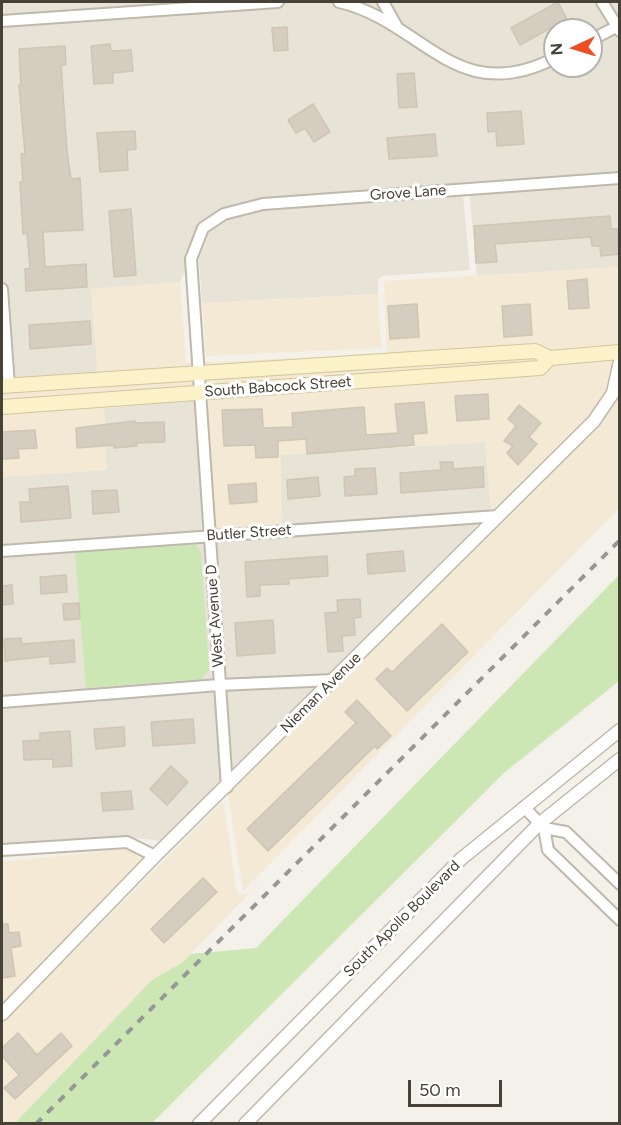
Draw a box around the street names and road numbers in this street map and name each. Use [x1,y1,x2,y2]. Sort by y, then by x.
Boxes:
street label: Grove Lane [369,181,447,205]
street label: South Babcock Street [204,373,352,401]
street label: Butler Street [206,521,292,545]
street label: West Avenue D [202,564,228,668]
street label: Nieman Avenue [277,649,365,737]
street label: South Apollo Boulevard [340,857,464,981]

